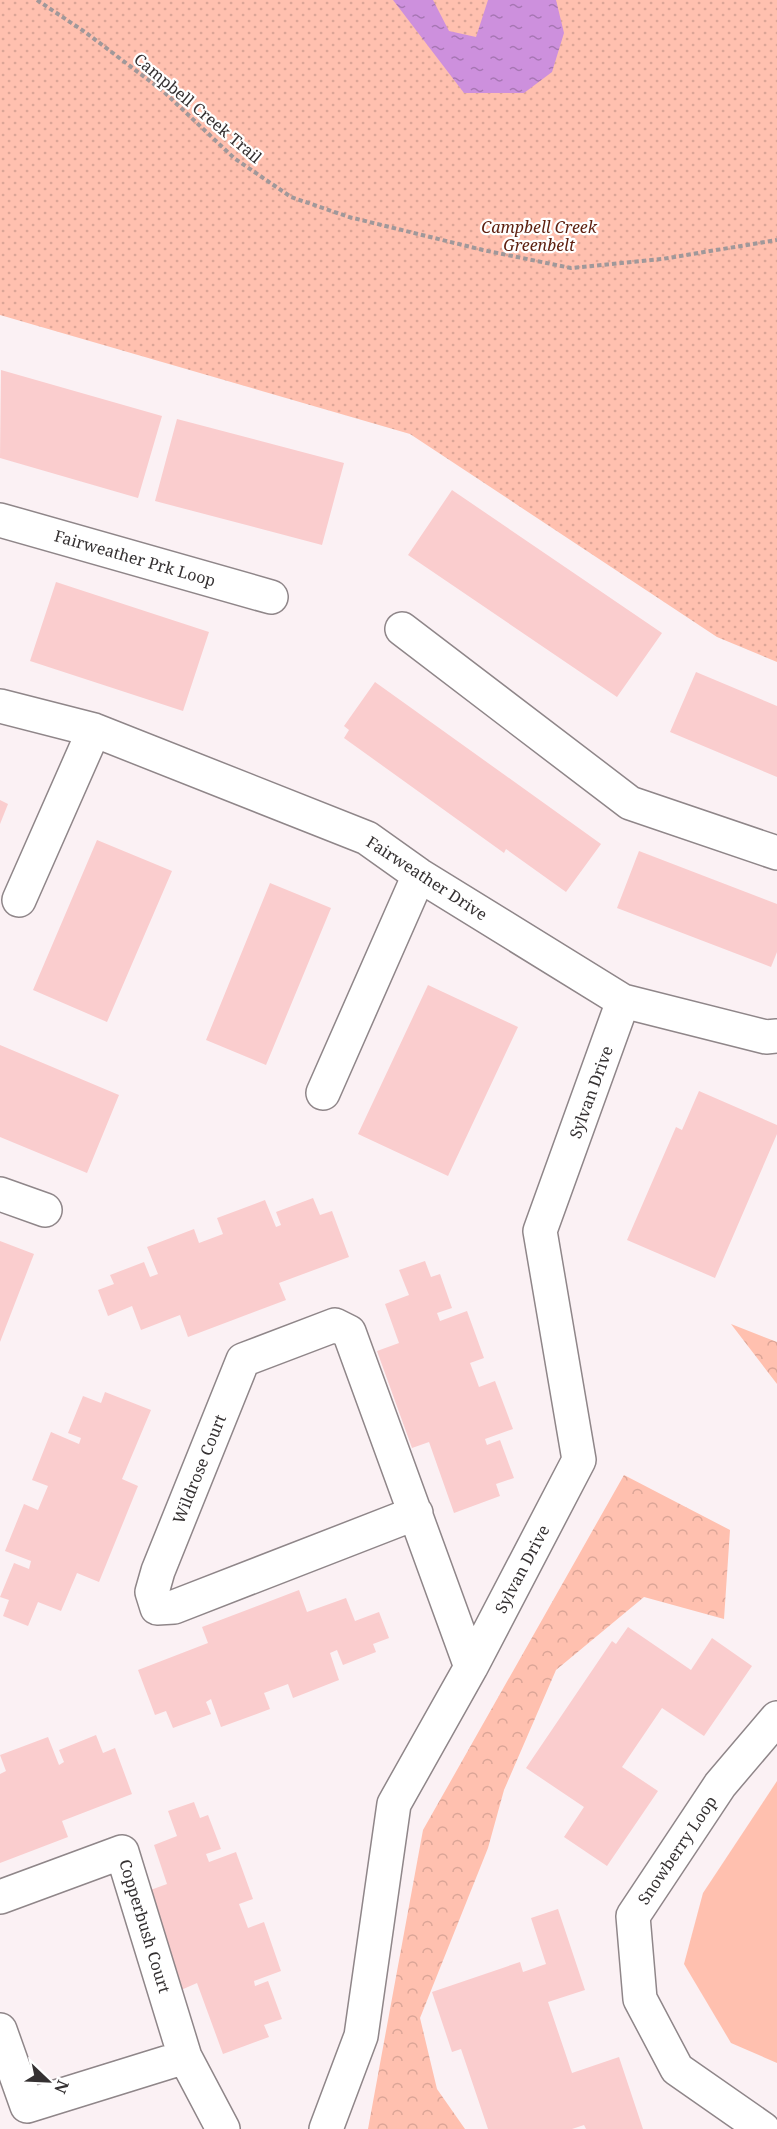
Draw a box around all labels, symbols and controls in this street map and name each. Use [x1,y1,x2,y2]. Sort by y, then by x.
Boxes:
street label: Campbell Creek Trail [130,48,267,168]
park label: Campbell Creek Greenbelt [481,216,598,256]
street label: Fairweather Prk Loop [52,524,218,592]
street label: Fairweather Drive [362,831,492,925]
street label: Sylvan Drive [564,1043,618,1141]
street label: Wildrose Court [167,1411,231,1527]
street label: Sylvan Drive [489,1521,555,1617]
street label: Snowberry Loop [632,1791,722,1909]
street label: Copperbush Court [114,1856,176,1996]
north arrow [18,2051,78,2111]
text: N [49,2077,74,2097]

